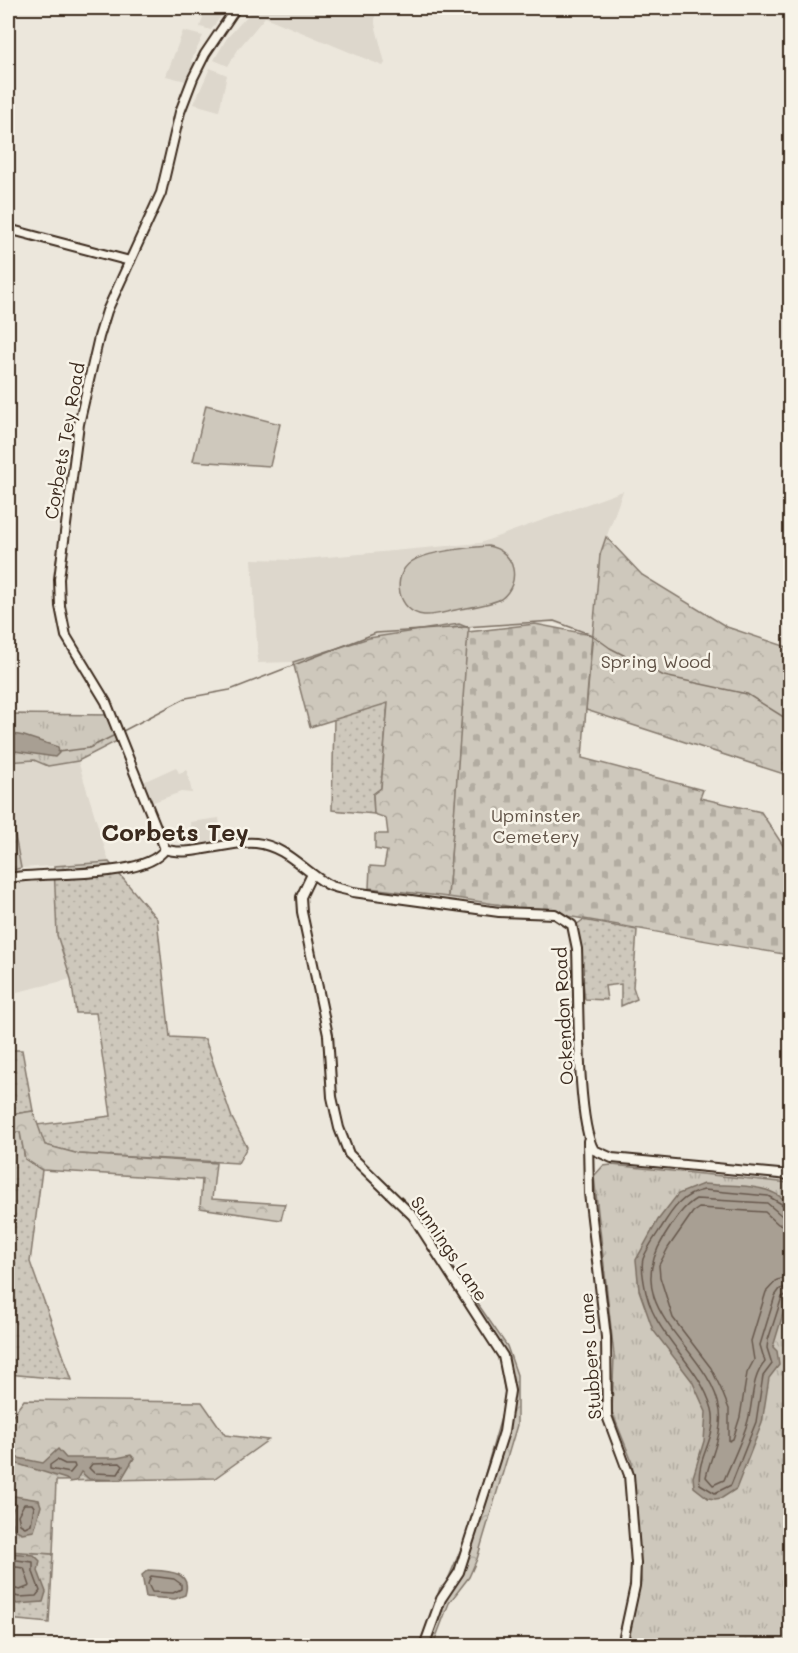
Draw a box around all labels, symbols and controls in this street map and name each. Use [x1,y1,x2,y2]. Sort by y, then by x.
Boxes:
street label: Corbets Tey Road [38,361,90,521]
park label: Spring Wood [601,649,711,673]
park label: Upminster Cemetery [491,803,581,848]
district label: Corbets Tey [101,816,249,847]
street label: Ockendon Road [547,946,579,1086]
street label: Sunnings Lane [406,1191,494,1306]
street label: Stubbers Lane [574,1292,606,1420]

